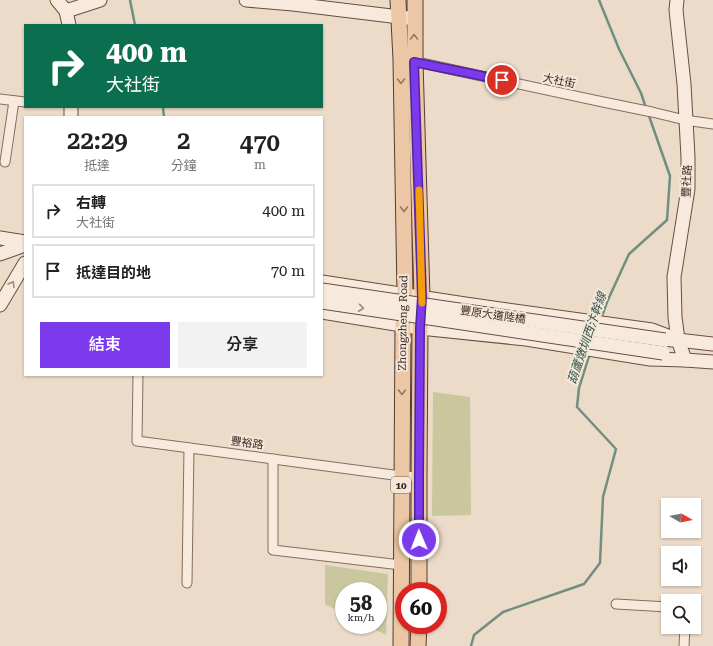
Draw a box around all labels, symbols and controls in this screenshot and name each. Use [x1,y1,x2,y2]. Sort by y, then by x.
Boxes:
one-way arrow [410,34,418,40]
text: 400 m [106,36,187,69]
icon: right [40,40,92,92]
pin [485,63,519,97]
icon: arrive [491,69,513,91]
street label: 大社街 [542,71,576,91]
text: 大社街 [106,74,160,95]
one-way arrow [397,78,405,84]
text: 22:29 [67,127,128,155]
text: 2 [177,127,190,155]
text: 470 [240,129,280,157]
text: m [254,157,266,172]
text: 抵達 [84,158,110,173]
text: 分鐘 [171,158,197,173]
street label: 豐社路 [680,164,694,198]
text: 右轉 [76,194,106,212]
icon: right [42,200,64,222]
text: 400 m [262,202,305,220]
one-way arrow [400,206,408,212]
text: 大社街 [76,215,115,230]
icon: arrive [42,260,64,282]
text: 70 m [271,262,305,280]
text: 抵達目的地 [76,264,151,282]
street label: Zhongzheng Road [396,275,410,371]
one-way arrow [8,281,15,288]
water label: 葫蘆燉圳西汴幹線 [565,288,610,386]
one-way arrow [357,303,364,312]
street label: 豐原大道陸橋 [459,304,527,326]
button: 結束 [40,322,170,368]
button: 分享 [178,322,307,368]
one-way arrow [398,389,406,395]
street label: 豐裕路 [230,434,264,452]
road number: 10 [391,477,411,493]
north arrow [661,498,701,538]
map controls [661,498,701,634]
position arrow [398,519,440,561]
button: sound [661,546,701,586]
speed limit sign: 60 [395,582,447,634]
text: 58 [350,591,372,615]
button: search [661,594,701,634]
text: km/h [348,612,374,623]

